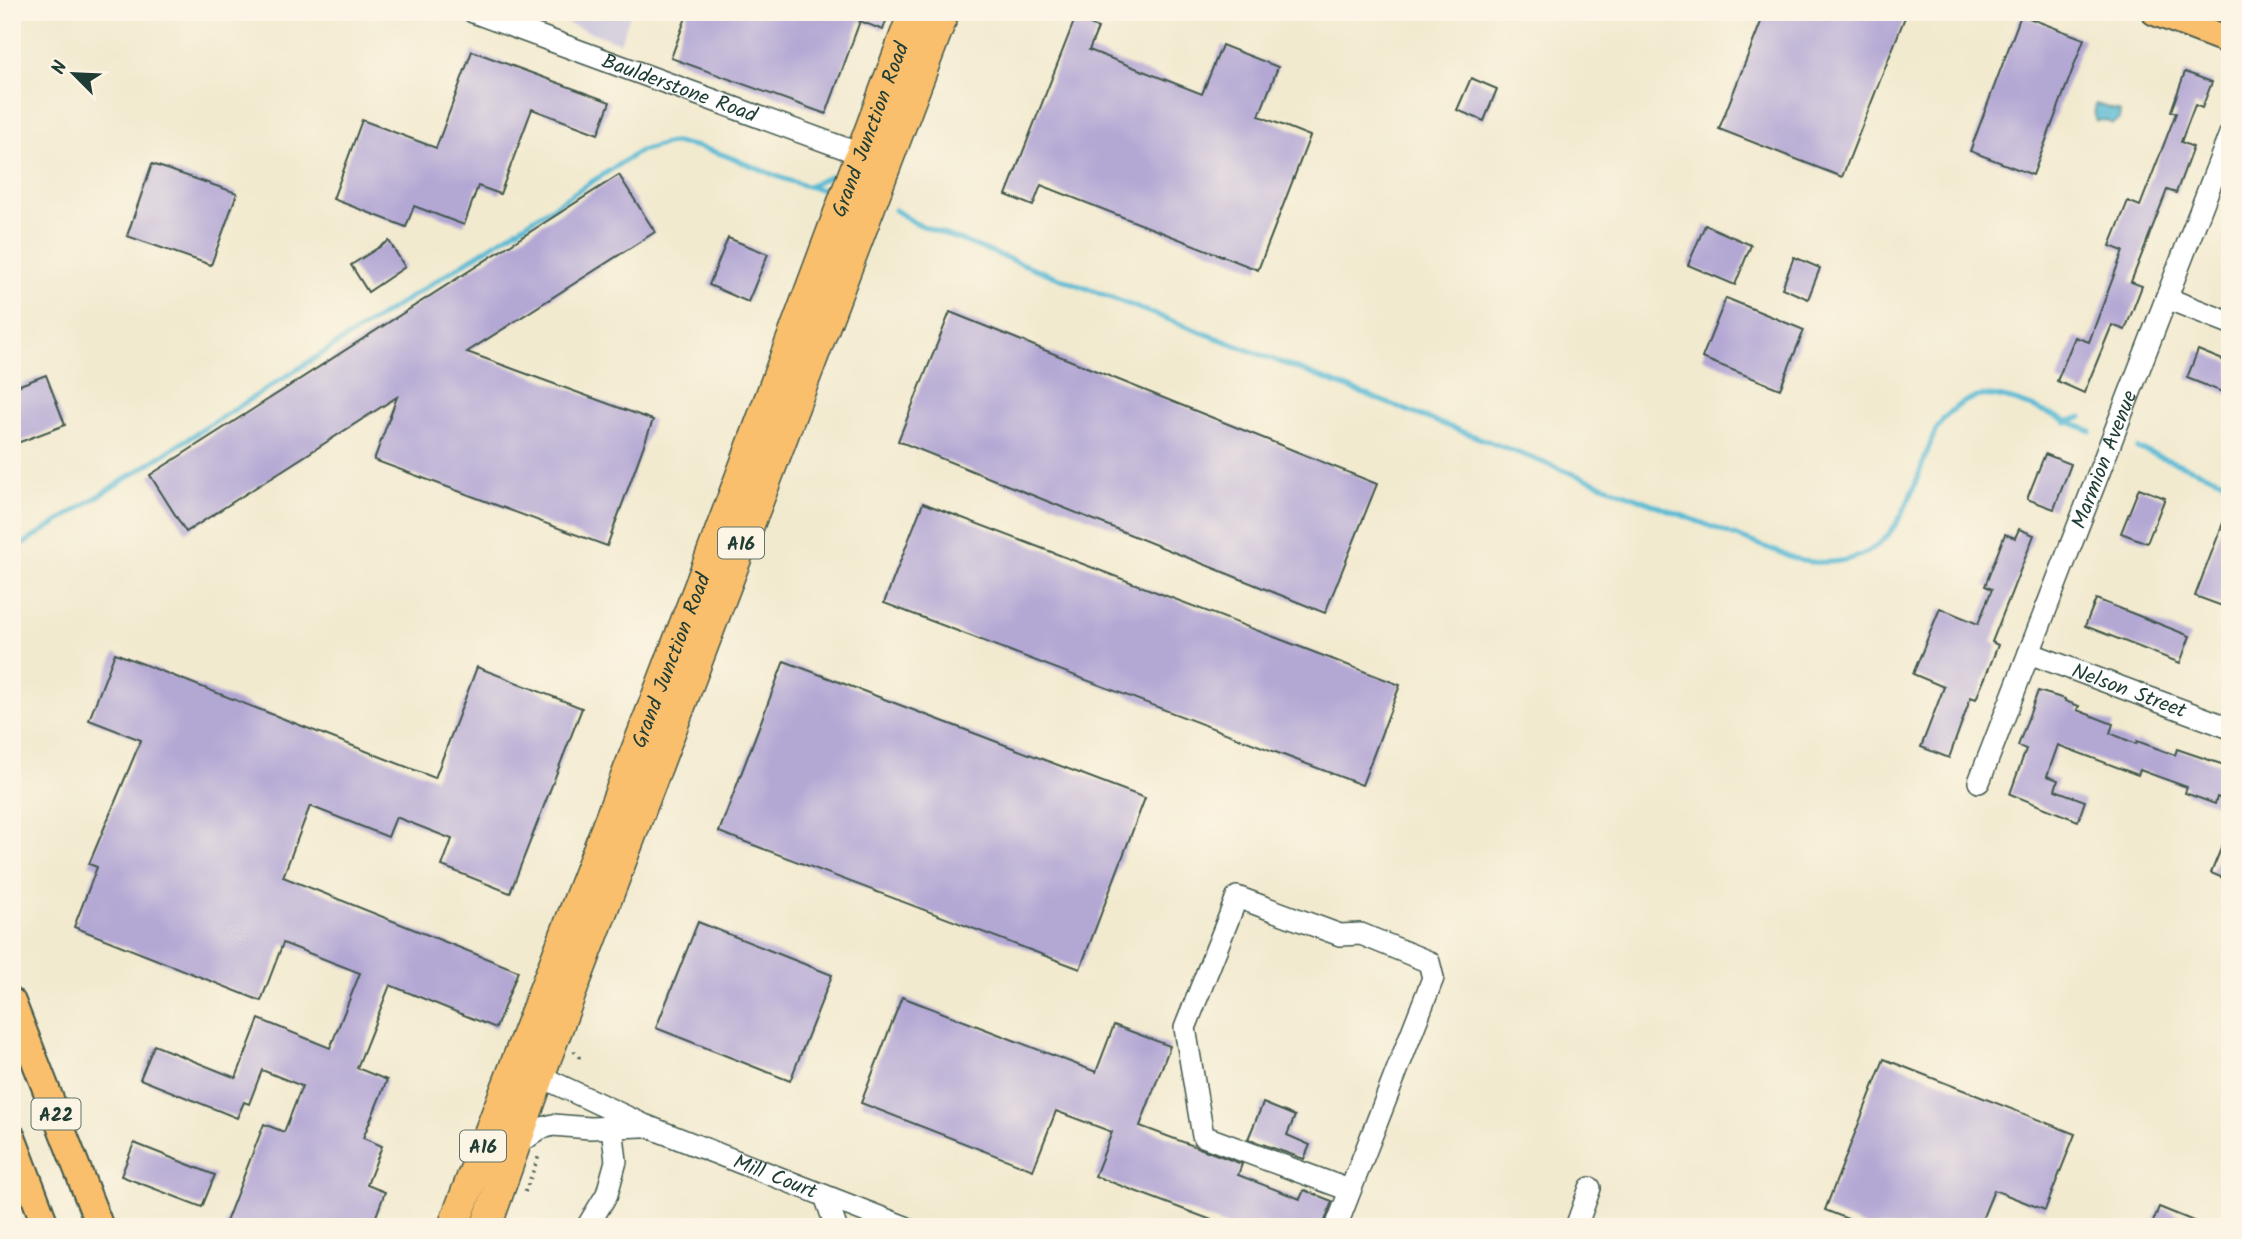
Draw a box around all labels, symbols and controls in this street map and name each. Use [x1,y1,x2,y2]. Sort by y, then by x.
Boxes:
street label: Grand Junction Road [824,37,919,222]
north arrow [38,38,108,108]
street label: Baulderstone Road [597,46,762,133]
text: N [44,56,76,79]
street label: Marmion Avenue [2064,385,2147,534]
road number: A16 [718,528,764,558]
street label: Grand Junction Road [624,568,721,753]
street label: Nelson Street [2067,655,2192,729]
road number: A22 [32,1098,80,1130]
road number: A16 [460,1130,506,1162]
street label: Mill Court [728,1146,822,1209]

